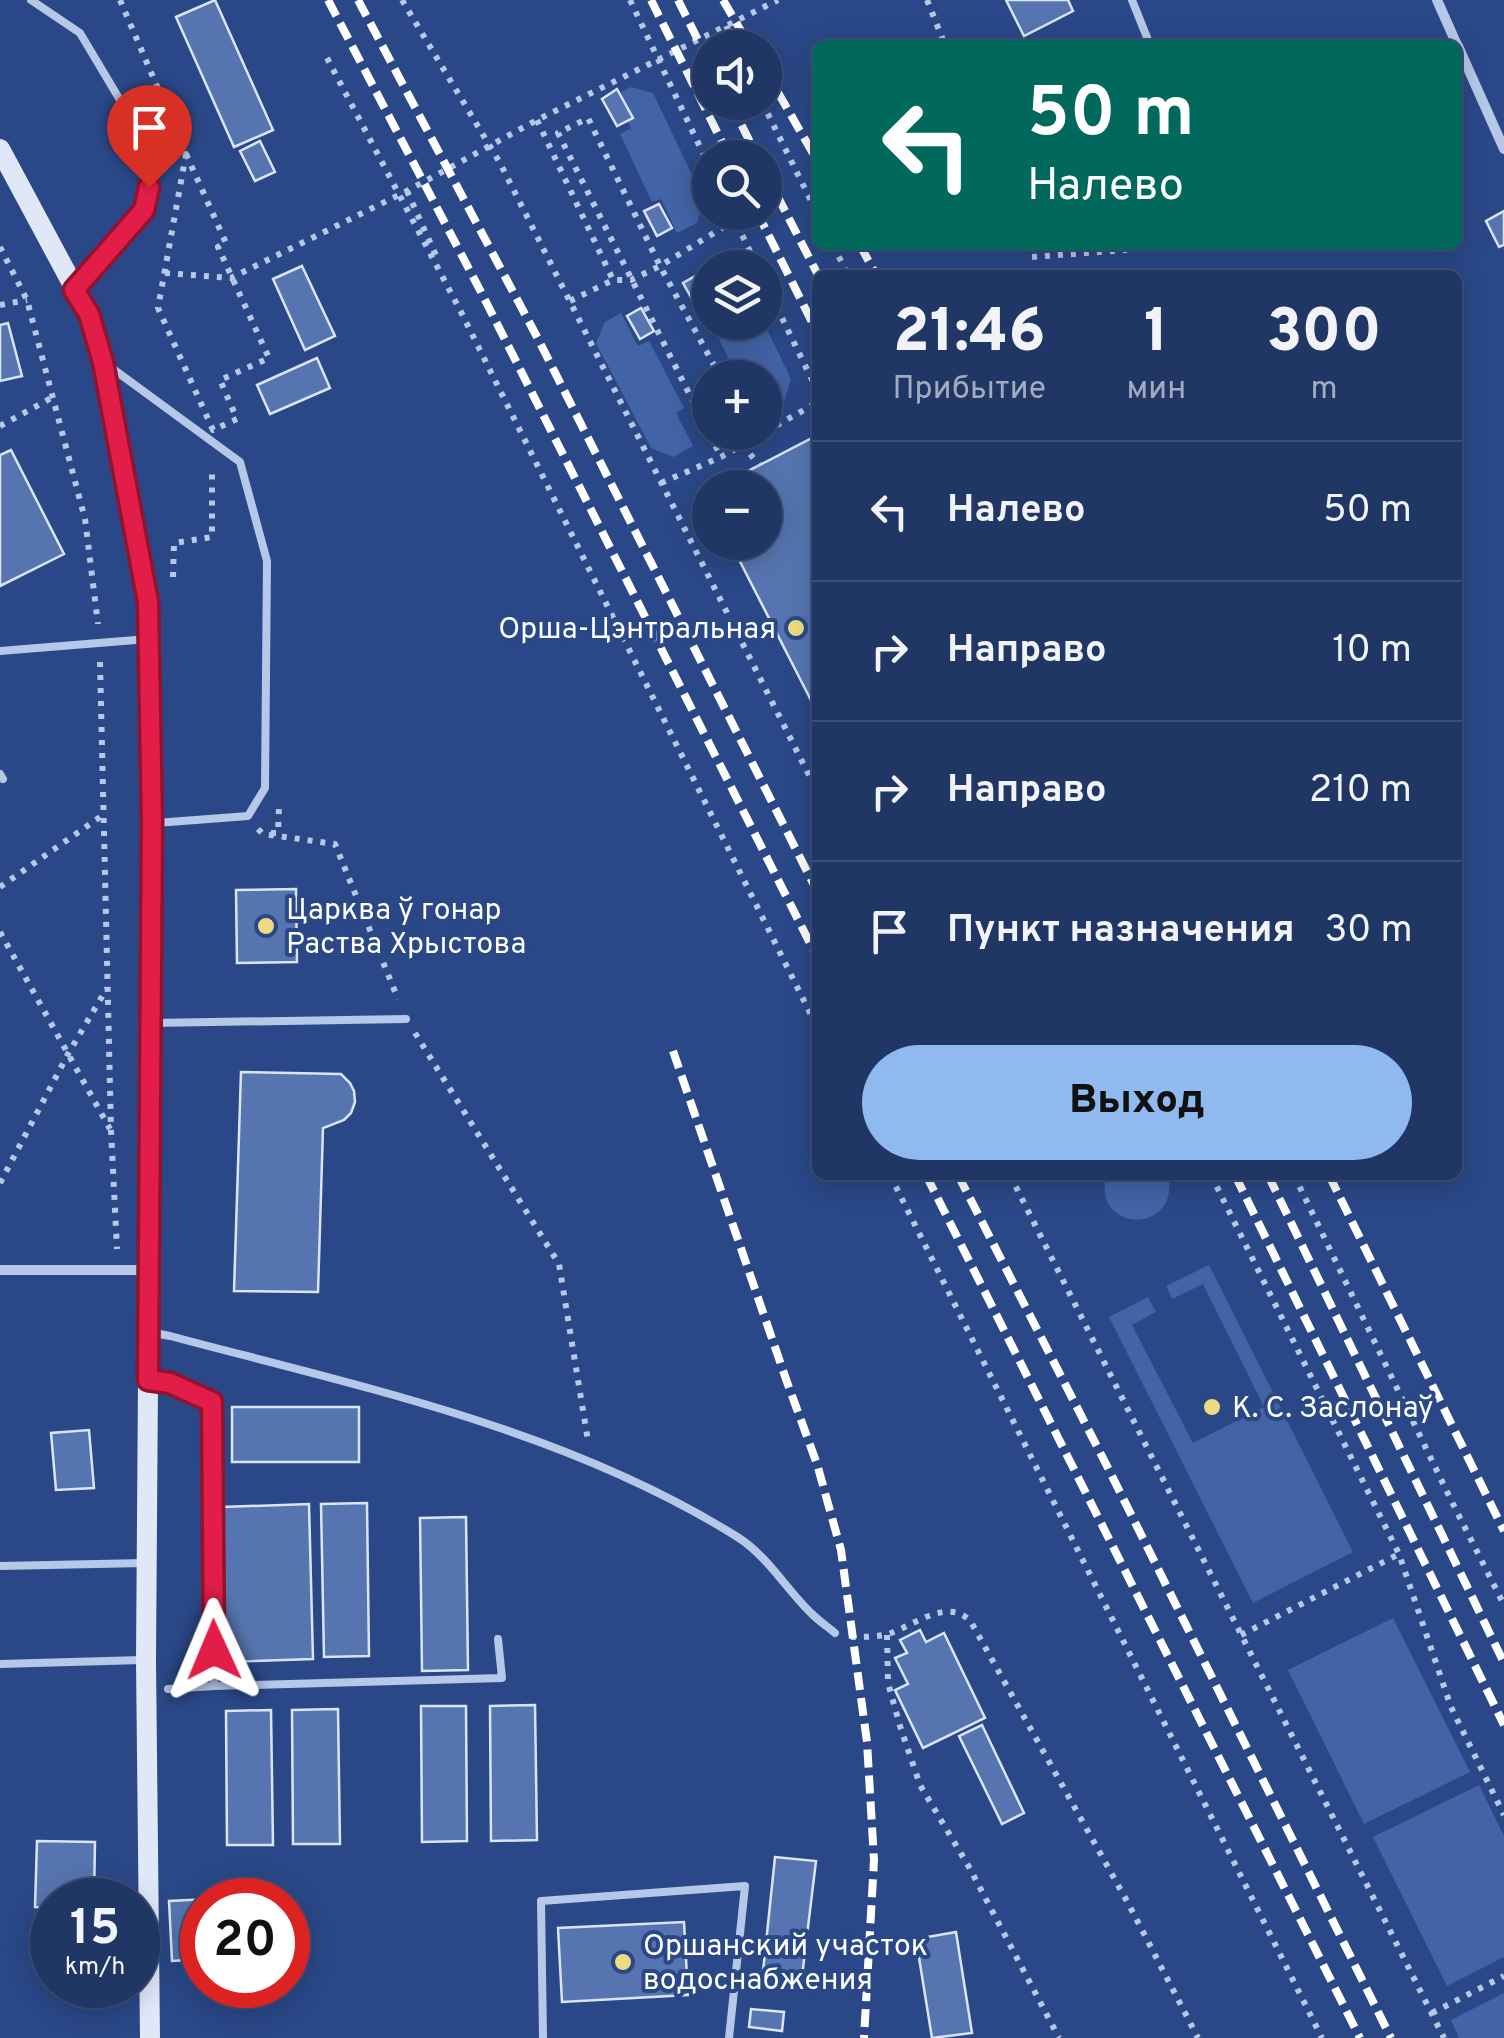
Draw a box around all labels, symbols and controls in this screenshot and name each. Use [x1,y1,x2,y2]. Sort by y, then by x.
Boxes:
map controls [692,30,782,560]
button: sound [692,30,782,120]
text: 50 m [1027,72,1194,161]
icon: left [862,80,992,210]
pin [107,85,192,188]
icon: arrive [122,100,177,155]
button: search [692,140,782,230]
text: Налево [1027,159,1184,216]
button: layers [692,250,782,340]
text: 21:46 [893,297,1045,373]
text: 1 [1144,297,1169,373]
text: 300 [1267,297,1382,373]
button: + [692,360,782,450]
text: Прибытие [892,370,1046,410]
text: мин [1126,370,1186,410]
text: m [1310,370,1338,410]
button: − [692,470,782,560]
icon: left [862,484,917,539]
text: Налево [947,487,1086,536]
text: 50 m [1323,487,1412,536]
place label: Орша-Цэнтральная [498,612,776,649]
marker: Орша-Цэнтральная [785,617,807,639]
icon: right [862,624,917,679]
text: Направо [947,627,1107,676]
text: 10 m [1332,627,1412,676]
icon: right [862,764,917,819]
text: Направо [947,767,1107,816]
text: 210 m [1309,767,1412,816]
place label: Царква ў гонар Раства Хрыстова [286,893,526,964]
icon: arrive [862,904,917,959]
text: Пункт назначения [947,907,1295,956]
text: 30 m [1325,907,1413,956]
marker: Царква ў гонар Раства Хрыстова [255,915,277,937]
button: Выход [862,1045,1412,1160]
place label: К. С. Заслонаў [1232,1391,1434,1428]
marker: К. С. Заслонаў [1201,1396,1223,1418]
position arrow [162,1598,266,1702]
speed limit sign: 20 [180,1878,310,2008]
text: 15 [70,1899,120,1962]
place label: Оршанский участок водоснабжения [643,1929,928,2000]
marker: Оршанский участок водоснабжения [612,1951,634,1973]
text: km/h [65,1952,125,1984]

